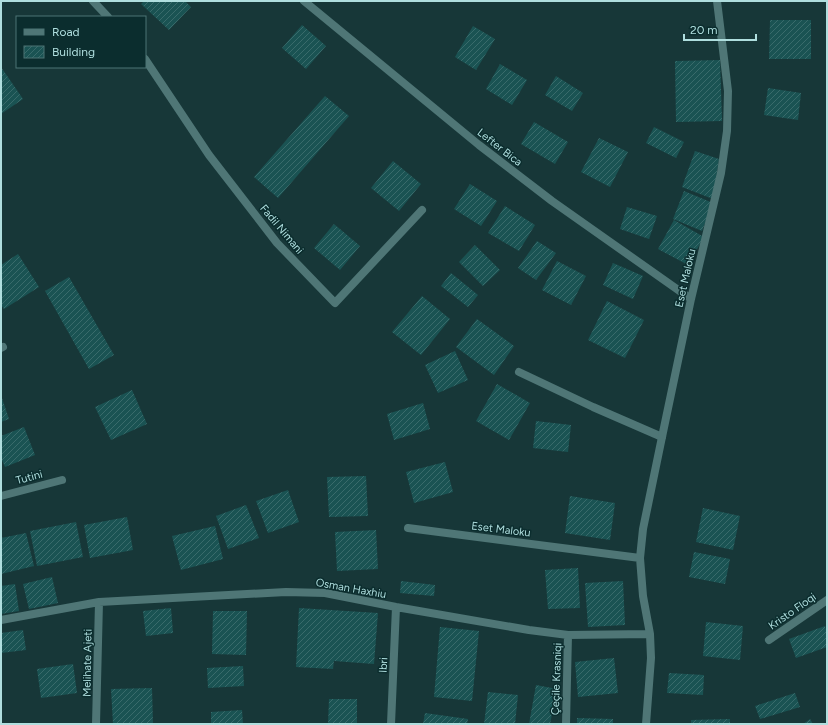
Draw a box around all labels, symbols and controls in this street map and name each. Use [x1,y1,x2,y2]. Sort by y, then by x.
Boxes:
legend [16,16,146,68]
scale bar [684,16,756,42]
text: 20 m [690,23,718,37]
text: Road [52,25,80,39]
text: Building [52,45,95,59]
street label: Lefter Bica [475,126,525,169]
street label: Fadil Nimani [257,202,306,257]
street label: Eset Maloku [672,248,699,309]
street label: Tutini [14,468,44,487]
street label: Eset Maloku [471,519,531,540]
street label: Osman Haxhiu [315,576,387,601]
street label: Kristo Floqi [766,590,819,633]
street label: Melihate Ajeti [80,629,95,697]
street label: Çeçile Krasniqi [549,643,564,715]
street label: Ibri [377,657,390,673]

